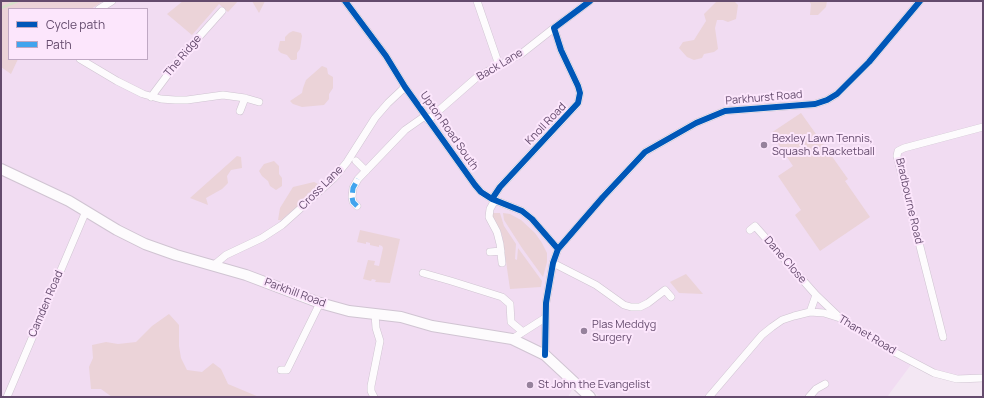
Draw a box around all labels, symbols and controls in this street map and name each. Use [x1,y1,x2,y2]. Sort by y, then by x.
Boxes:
legend [8,8,148,60]
text: Cycle path [46,16,105,33]
street label: The Ridge [162,32,204,80]
text: Path [46,36,72,53]
street label: Back Lane [475,46,525,84]
street label: Parkhurst Road [725,88,803,108]
street label: Upton Road South [417,89,481,173]
street label: Knoll Road [523,100,569,148]
place label: Bexley Lawn Tennis, Squash & Racketball [772,132,875,158]
marker: Bexley Lawn Tennis, Squash & Racketball [759,140,769,150]
street label: Bradbourne Road [893,157,925,245]
street label: Cross Lane [296,163,346,213]
street label: Dane Close [761,234,809,286]
street label: Camden Road [26,269,66,339]
street label: Parkhill Road [262,276,328,310]
street label: Thanet Road [836,313,898,357]
place label: Plas Meddyg Surgery [592,318,656,344]
marker: Plas Meddyg Surgery [579,326,589,336]
place label: St John the Evangelist [538,378,650,392]
marker: St John the Evangelist [525,380,535,390]

